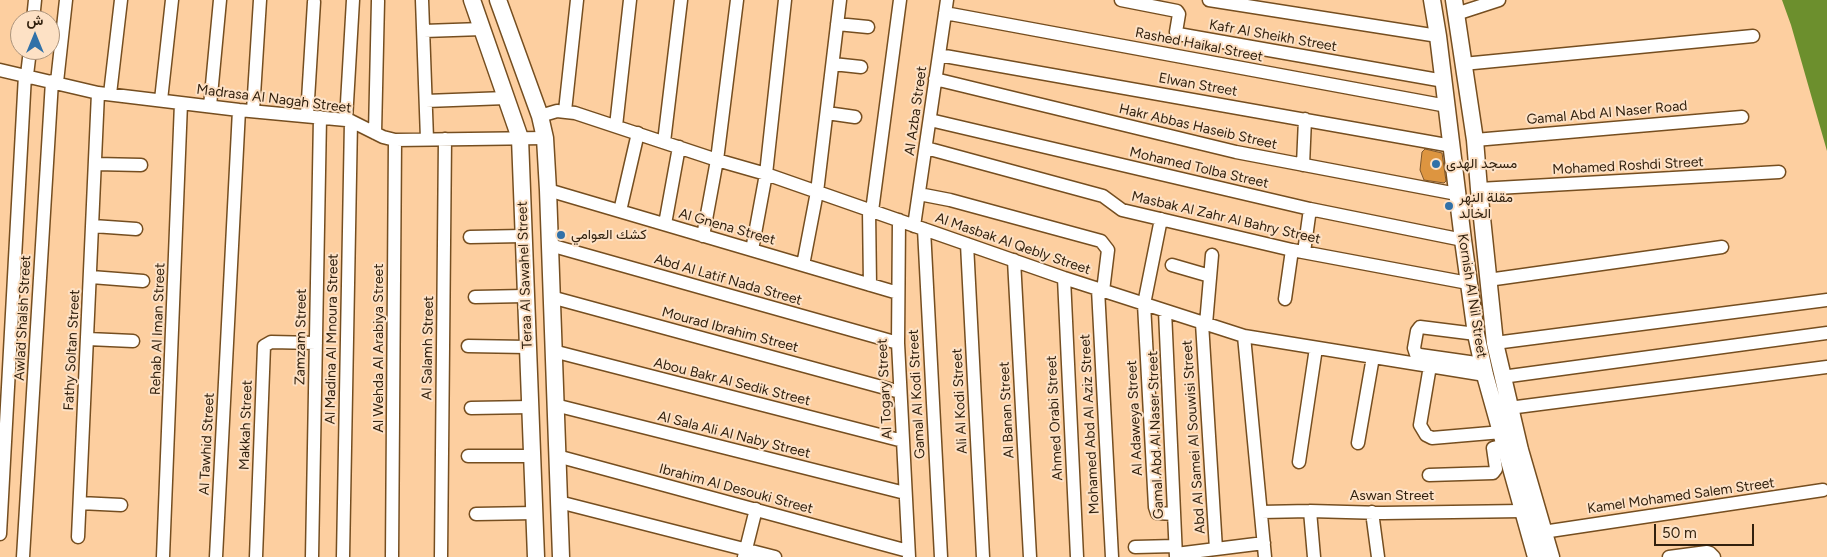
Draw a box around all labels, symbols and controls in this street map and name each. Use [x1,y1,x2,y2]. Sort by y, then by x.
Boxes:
north arrow [10,10,60,60]
text: ش [27,12,43,29]
street label: Kafr Al Sheikh Street [1208,16,1338,56]
street label: Rashed Haikal Street [1134,24,1264,66]
street label: Al Azba Street [901,65,931,157]
street label: Elwan Street [1157,70,1239,100]
street label: Madrasa Al Nagah Street [196,81,352,117]
street label: Gamal Abd Al Naser Road [1526,98,1688,128]
street label: Hakr Abbas Haseib Street [1117,101,1279,153]
street label: Mohamed Tolba Street [1128,144,1270,192]
street label: Mohamed Roshdi Street [1552,154,1704,178]
place label: مسجد الهدى [1446,156,1517,172]
marker: مسجد الهدى [1430,158,1442,170]
street label: Masbak Al Zahr Al Bahry Street [1130,188,1322,248]
place label: مقلة النهر الخالد [1459,190,1513,222]
marker: مقلة النهر الخالد [1443,200,1455,212]
street label: Teraa Al Sawahel Street [514,201,536,349]
street label: Al Gnena Street [677,205,777,249]
street label: Al Masbak Al Qebly Street [933,210,1093,278]
place label: كشك العوامي [571,227,647,243]
marker: كشك العوامي [555,229,567,241]
street label: Kornish Al Nil Street [1454,232,1490,360]
street label: Abd Al Latif Nada Street [652,251,804,309]
street label: Al Madina Al Mnoura Street [322,253,342,425]
street label: Awlad Shalsh Street [11,255,35,381]
street label: Rehab Al Iman Street [147,263,169,395]
street label: Al Wehda Al Arabiya Street [371,264,387,432]
street label: Fathy Soltan Street [60,289,84,411]
street label: Zamzam Street [292,289,310,385]
street label: Al Salamh Street [419,296,437,400]
street label: Mourad Ibrahim Street [660,304,800,356]
street label: Gamal Al Kodi Street [905,329,929,459]
street label: Mohamed Abd Al Aziz Street [1077,333,1103,515]
street label: Al Togary Street [874,338,896,440]
street label: Abd Al Samei Al Souwisi Street [1179,339,1209,535]
street label: Ali Al Kodi Street [949,348,971,454]
street label: Gamal Abd Al Naser Street [1145,351,1167,519]
street label: Abou Bakr Al Sedik Street [652,354,812,410]
street label: Ahmed Orabi Street [1043,355,1067,481]
street label: Al Adaweya Street [1124,360,1146,476]
street label: Al Banan Street [996,361,1018,459]
street label: Makkah Street [236,380,256,470]
street label: Al Tawhid Street [196,392,218,496]
street label: Al Sala Ali Al Naby Street [656,408,812,462]
street label: Ibrahim Al Desouki Street [657,460,815,518]
street label: Kamel Mohamed Salem Street [1586,475,1776,517]
street label: Aswan Street [1350,488,1434,504]
scale bar [1657,514,1757,546]
text: 50 m [1662,524,1697,542]

